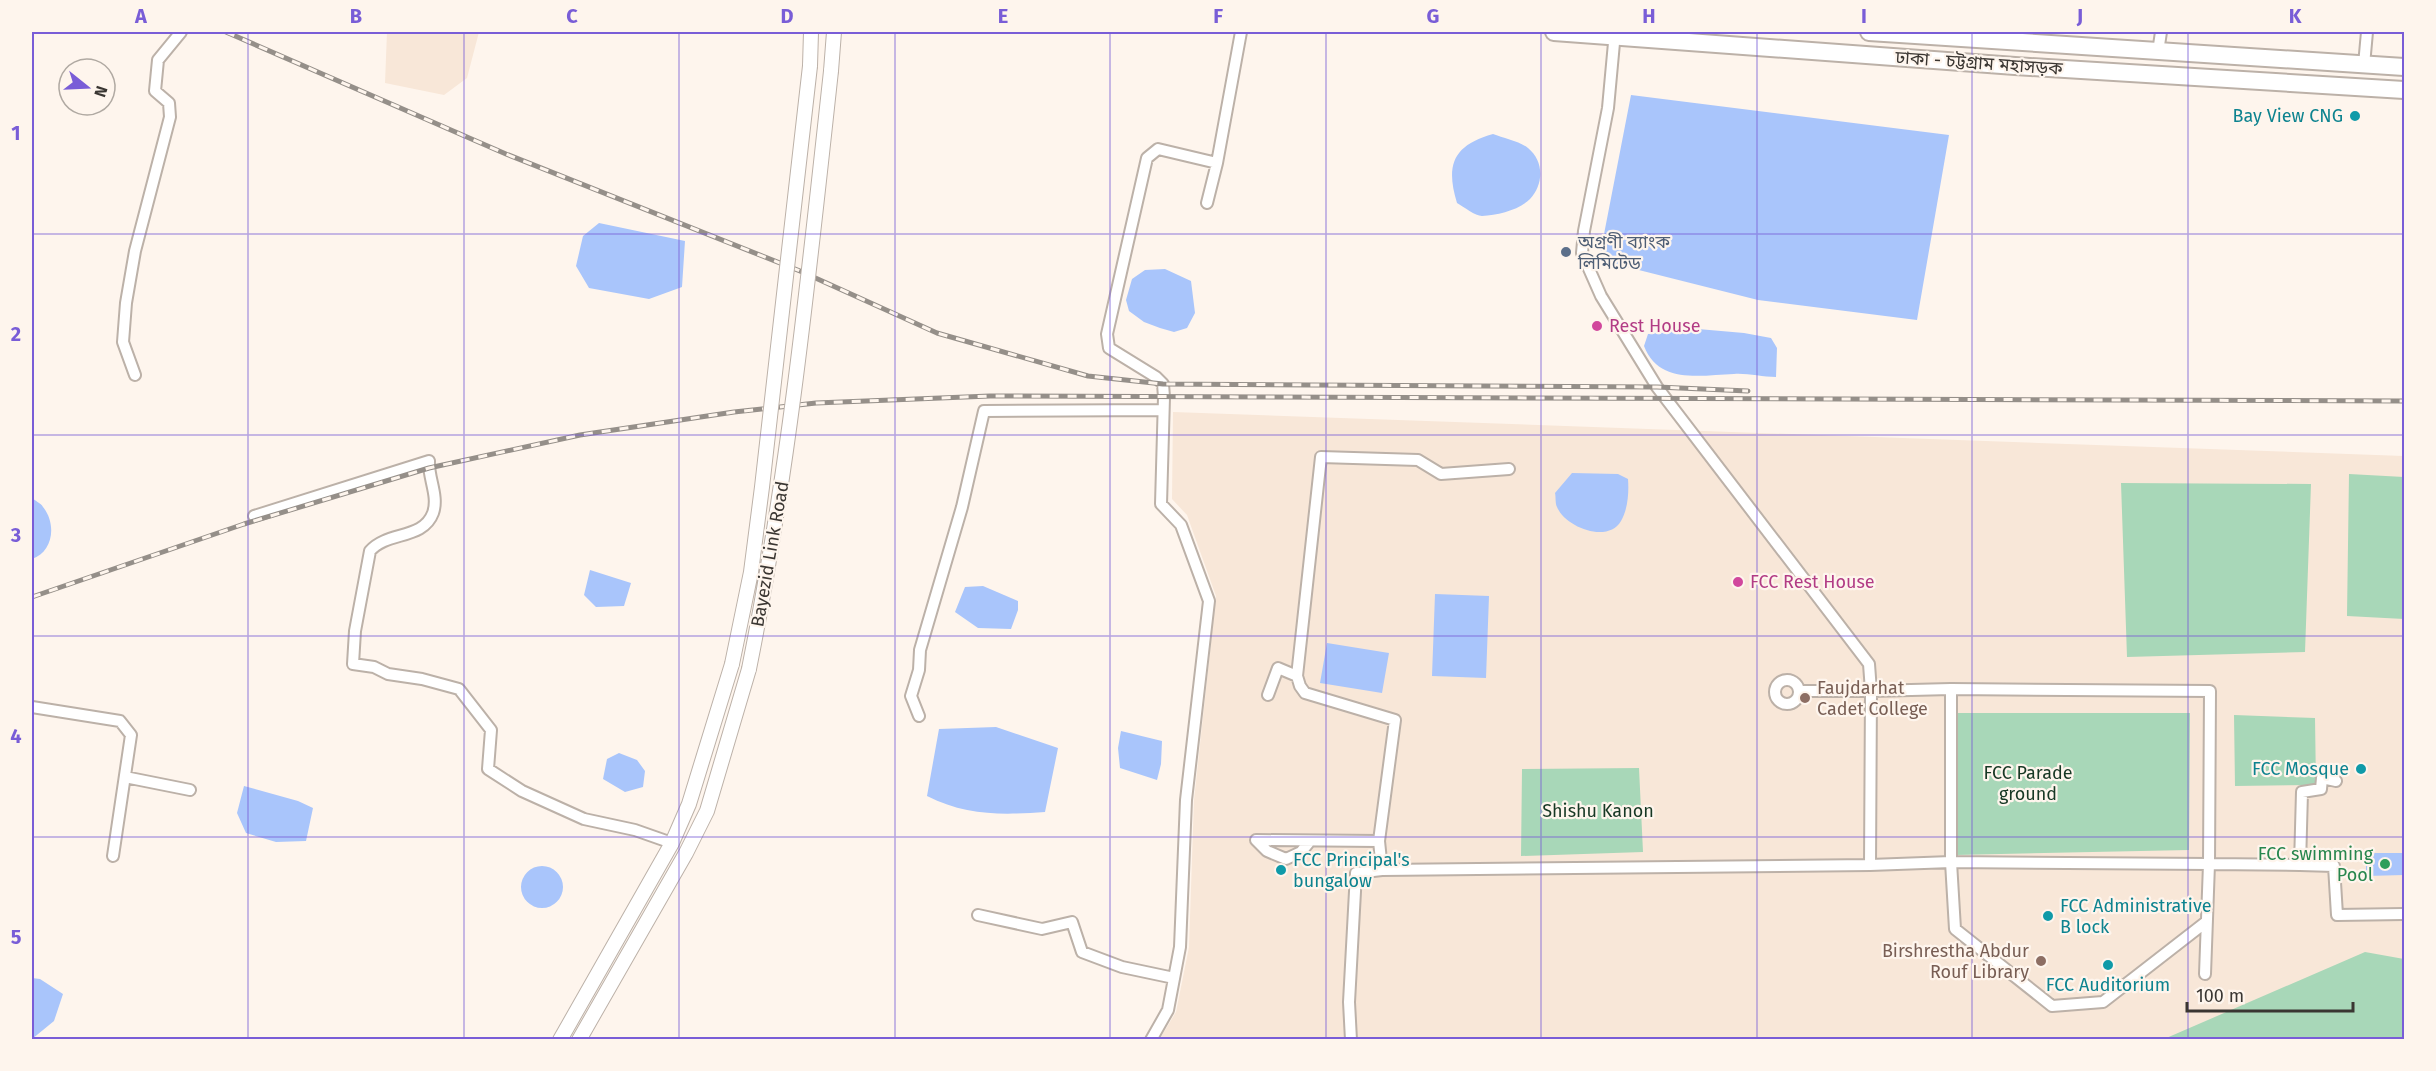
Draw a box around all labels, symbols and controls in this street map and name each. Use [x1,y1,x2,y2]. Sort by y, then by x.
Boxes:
text: A [134,4,148,28]
text: B [350,4,362,28]
text: C [566,4,578,28]
text: D [780,4,794,28]
text: E [998,4,1008,28]
text: F [1213,4,1223,28]
text: G [1427,4,1439,28]
text: H [1642,4,1656,28]
text: I [1861,4,1867,28]
text: J [2076,4,2083,28]
text: K [2289,4,2302,28]
street label: ঢাকা - চট্টগ্রাম মহাসড়ক [1894,46,2064,80]
north arrow [57,57,117,117]
text: N [90,84,111,99]
place label: Bay View CNG [2233,105,2343,127]
marker: Bay View CNG [2348,109,2362,123]
text: 1 [11,121,21,145]
place label: অগ্রণী ব্যাংক লিমিটেড [1577,231,1671,274]
marker: অগ্রণী ব্যাংক লিমিটেড [1559,245,1573,259]
place label: Rest House [1609,315,1701,337]
marker: Rest House [1590,319,1604,333]
text: 2 [11,322,21,346]
street label: Bayezid Link Road [746,479,794,629]
text: 3 [10,523,21,547]
place label: FCC Rest House [1750,571,1875,593]
marker: FCC Rest House [1731,575,1745,589]
place label: Faujdarhat Cadet College [1817,677,1928,720]
marker: Faujdarhat Cadet College [1798,691,1812,705]
text: 4 [10,724,22,748]
place label: FCC Mosque [2252,758,2349,780]
park label: FCC Parade ground [1983,762,2073,805]
marker: FCC Mosque [2354,762,2368,776]
park label: Shishu Kanon [1542,800,1654,822]
place label: FCC swimming Pool [2258,843,2374,886]
place label: FCC Principal's bungalow [1293,849,1410,892]
marker: FCC swimming Pool [2378,857,2392,871]
marker: FCC Principal's bungalow [1274,863,1288,877]
place label: FCC Administrative B lock [2060,895,2212,938]
marker: FCC Administrative B lock [2041,909,2055,923]
text: 5 [11,925,22,949]
place label: Birshrestha Abdur Rouf Library [1882,940,2029,983]
marker: Birshrestha Abdur Rouf Library [2034,954,2048,968]
marker: FCC Auditorium [2101,958,2115,972]
place label: FCC Auditorium [2046,974,2170,996]
scale bar [2187,975,2354,1013]
text: 100 m [2196,985,2244,1007]

